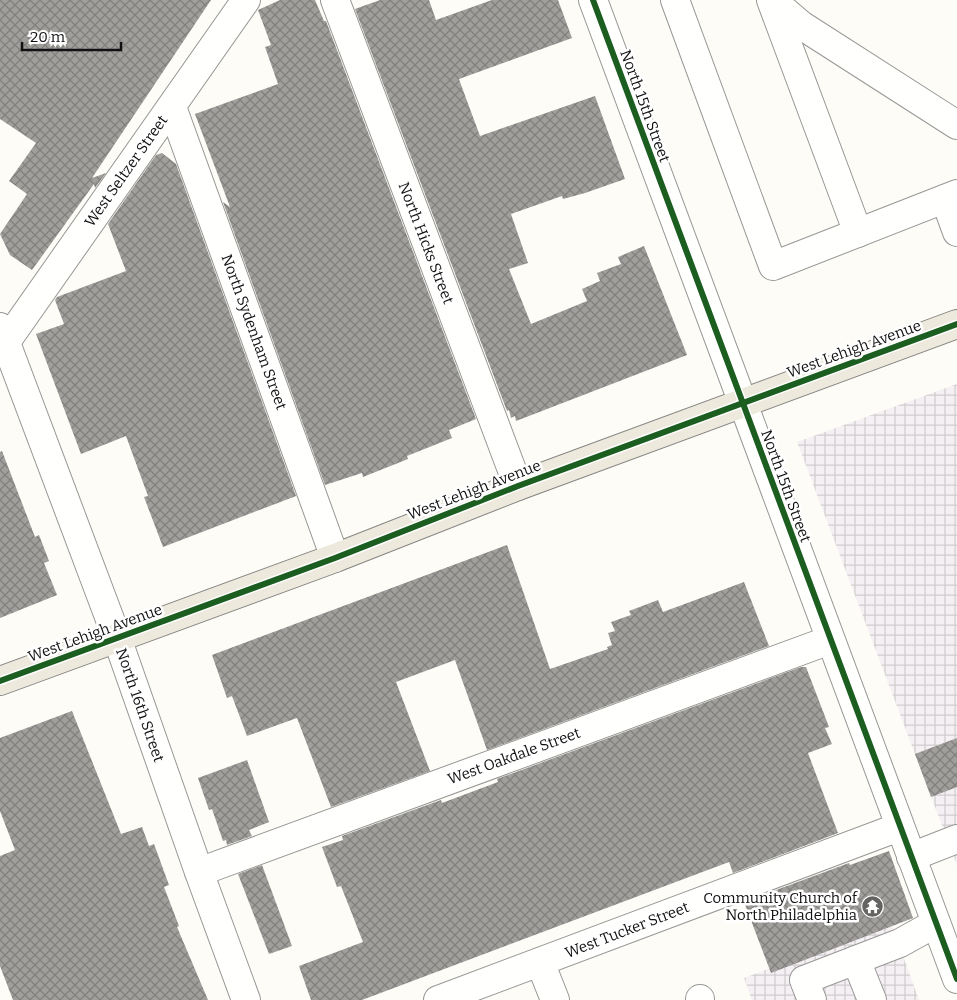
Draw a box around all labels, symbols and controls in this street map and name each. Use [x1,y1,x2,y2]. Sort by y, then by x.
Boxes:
scale bar [22,20,121,52]
text: 20 m [30,28,66,46]
street label: North 15th Street [616,47,674,165]
street label: West Seltzer Street [81,111,172,230]
street label: North Hicks Street [394,180,458,307]
street label: North Sydenham Street [217,252,291,413]
street label: West Lehigh Avenue [784,316,924,382]
street label: North 15th Street [757,427,815,545]
street label: West Lehigh Avenue [405,456,543,524]
street label: West Lehigh Avenue [25,600,165,666]
street label: North 16th Street [112,646,168,765]
street label: West Oakdale Street [445,723,583,788]
place label: Community Church of North Philadelphia [703,889,859,924]
temple icon: Community Church of North Philadelphia [861,895,885,919]
street label: West Tucker Street [562,898,692,962]

